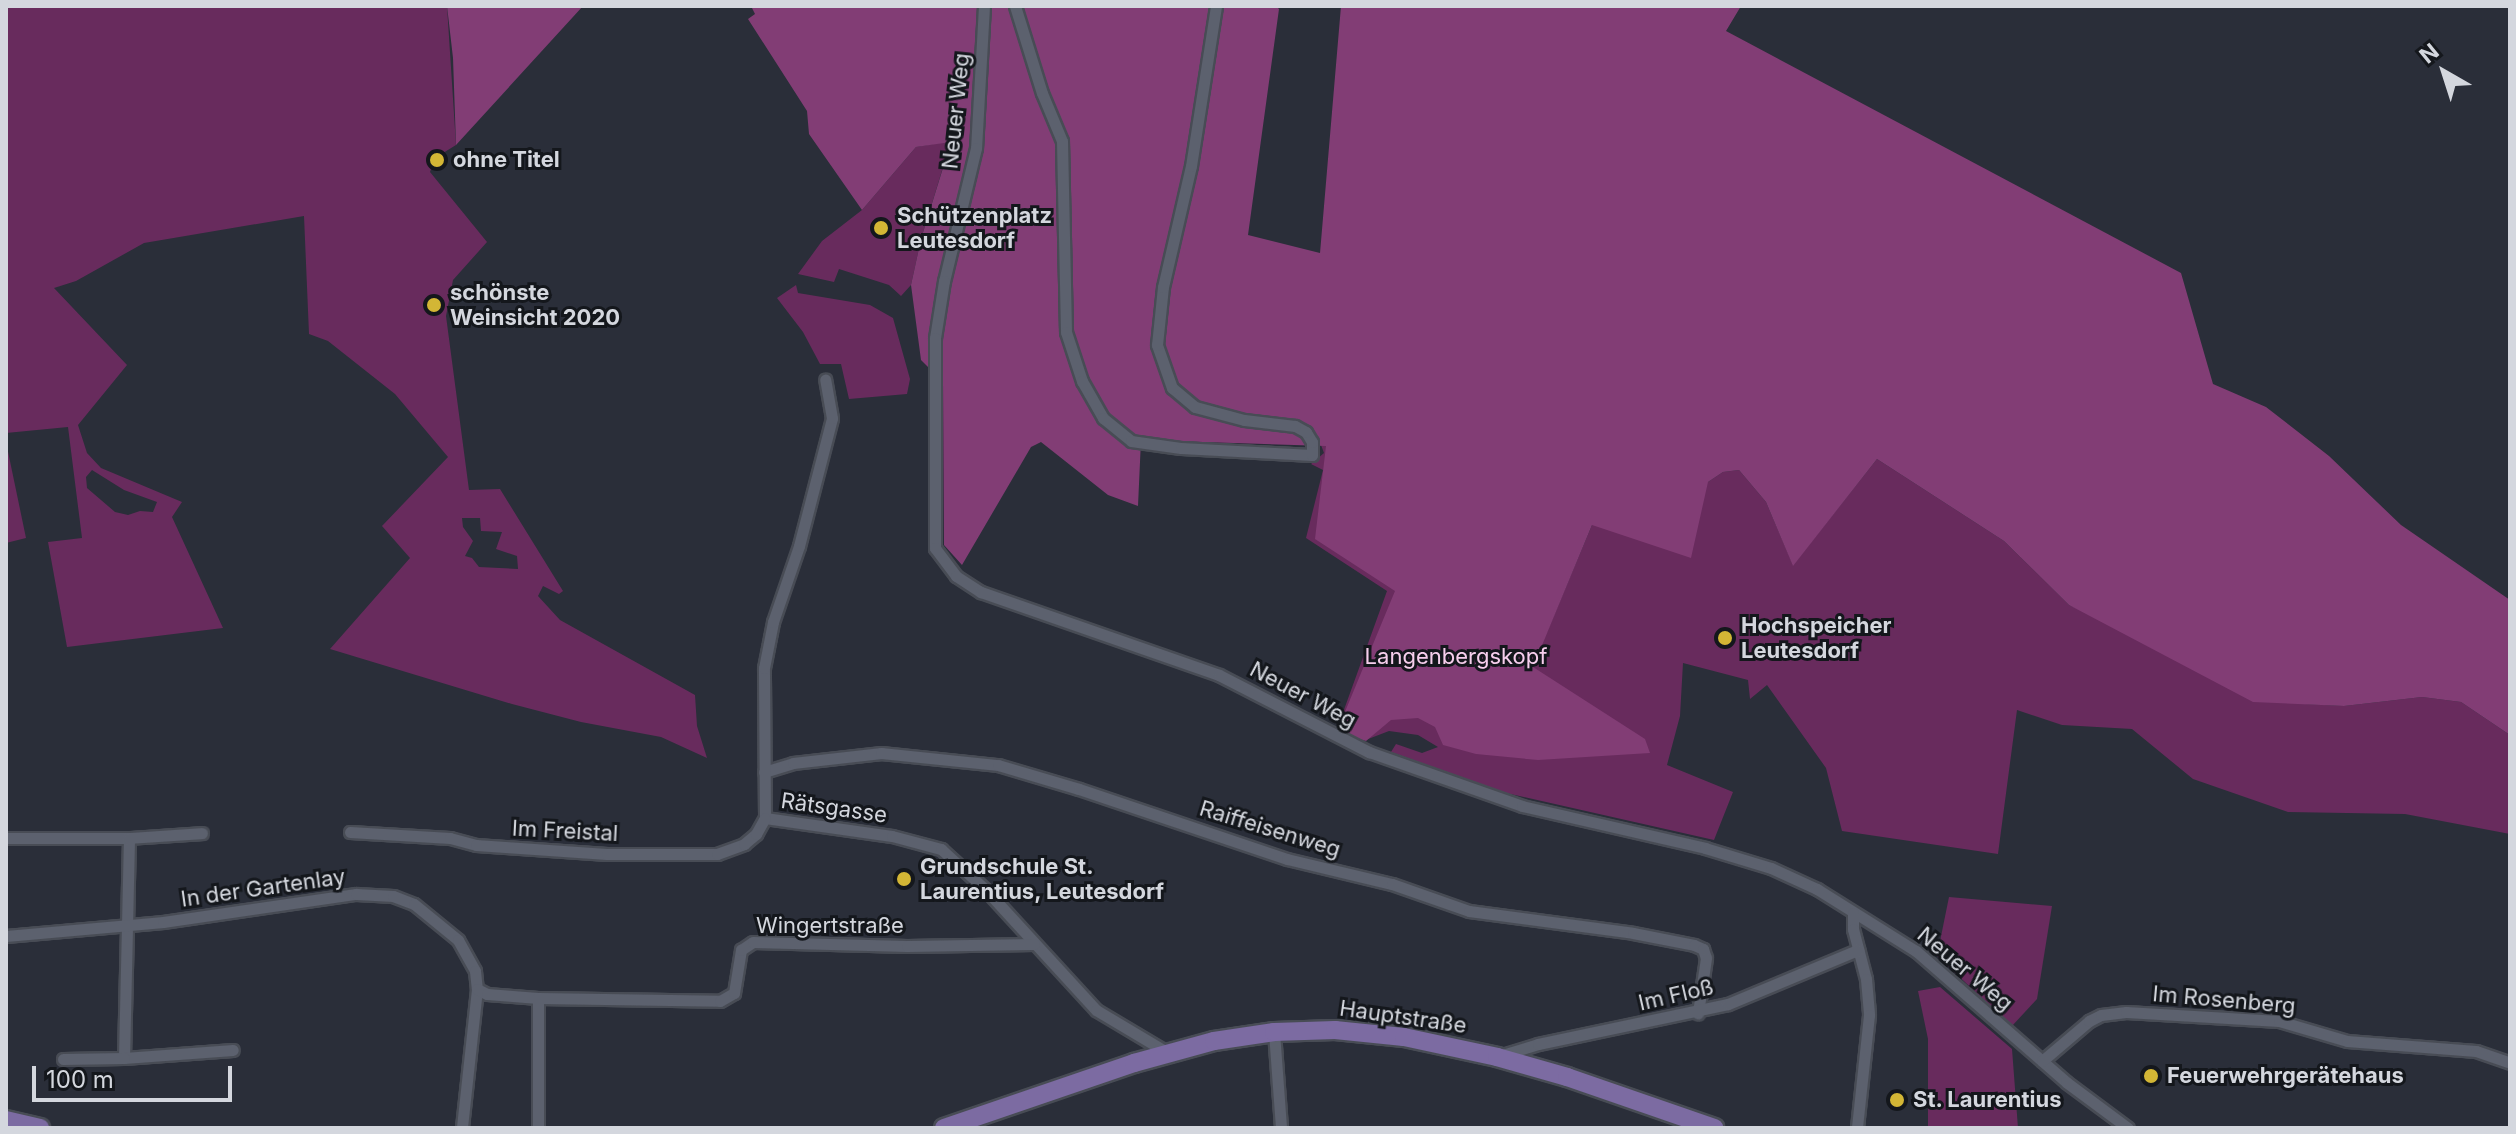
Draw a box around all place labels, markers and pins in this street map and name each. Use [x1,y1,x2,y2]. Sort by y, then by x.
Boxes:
place label: ohne Titel [453,147,560,173]
marker: ohne Titel [428,151,446,169]
place label: Schützenplatz Leutesdorf [897,202,1052,254]
marker: Schützenplatz Leutesdorf [872,219,890,237]
place label: schönste Weinsicht 2020 [450,279,620,330]
marker: schönste Weinsicht 2020 [425,296,443,314]
place label: Hochspeicher Leutesdorf [1741,612,1892,664]
marker: Hochspeicher Leutesdorf [1716,629,1734,647]
place label: Grundschule St. Laurentius, Leutesdorf [920,853,1165,904]
marker: Grundschule St. Laurentius, Leutesdorf [895,870,913,888]
place label: Feuerwehrgerätehaus [2167,1063,2404,1089]
marker: Feuerwehrgerätehaus [2142,1067,2160,1085]
place label: St. Laurentius [1913,1087,2062,1113]
marker: St. Laurentius [1888,1091,1906,1109]

